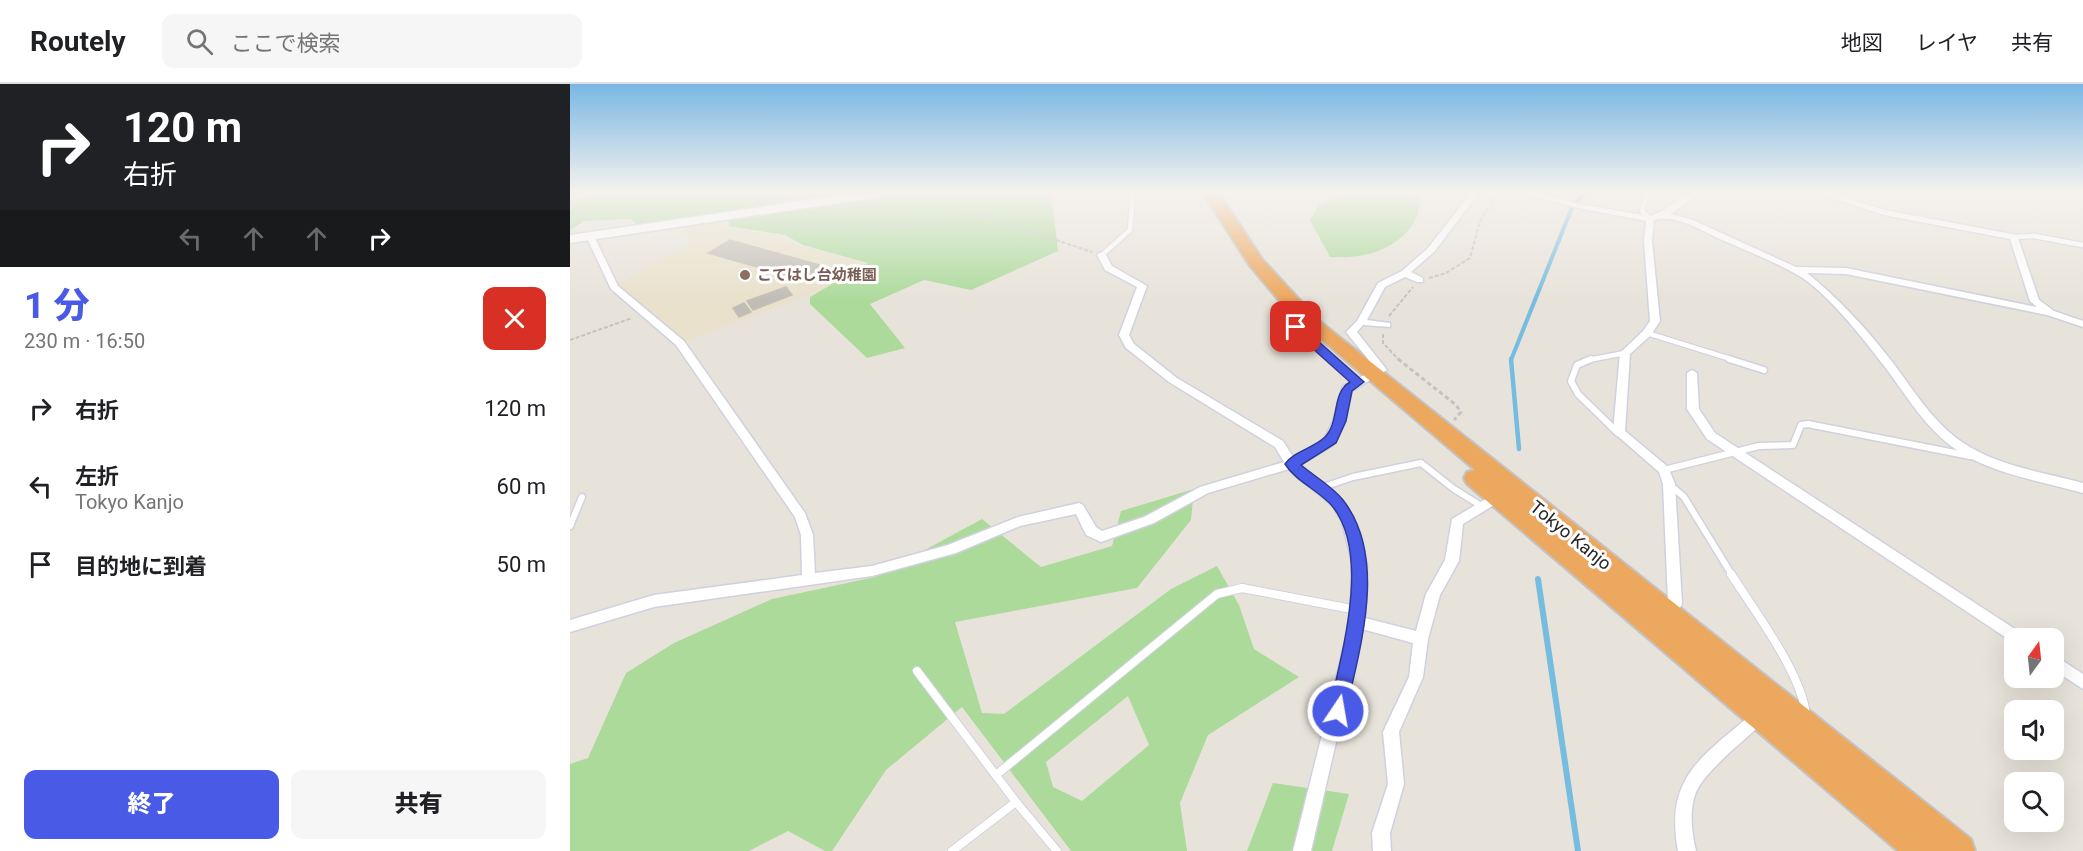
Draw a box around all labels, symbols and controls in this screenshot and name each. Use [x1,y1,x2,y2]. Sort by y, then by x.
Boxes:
search box [162,14,582,68]
text: Routely [30,25,126,58]
icon: search [183,25,216,58]
text: ここで検索 [231,31,341,56]
text: 地図 [1841,31,1883,55]
text: レイヤ [1916,31,1978,55]
text: 共有 [2011,31,2053,55]
text: 120 m [123,103,242,152]
icon: right [24,108,102,186]
text: 右折 [123,159,177,191]
icon: left [174,222,207,255]
icon: ahead [237,222,270,255]
icon: ahead [300,222,333,255]
icon: right [363,222,396,255]
place label: こてはし台幼稚園 [757,266,877,284]
marker: こてはし台幼稚園 [738,268,752,282]
text: 1 分 [24,285,90,327]
button: close [483,287,546,350]
pin [1270,301,1321,352]
icon: arrive [1279,310,1312,343]
text: 230 m · 16:50 [24,329,145,353]
icon: right [24,392,57,425]
text: 120 m [484,396,546,421]
text: 右折 [75,398,119,423]
text: 左折 [75,464,119,489]
icon: left [24,470,57,503]
text: 60 m [497,474,546,499]
text: Tokyo Kanjo [75,490,184,514]
street label: Tokyo Kanjo [1526,496,1616,574]
icon: arrive [24,548,57,581]
text: 50 m [497,552,546,577]
text: 目的地に到着 [75,554,207,579]
north arrow [2004,628,2064,688]
map controls [2004,628,2064,832]
position arrow [1306,679,1370,743]
button: sound [2004,700,2064,760]
button: 終了 [24,770,279,839]
button: 共有 [291,770,546,839]
button: search [2004,772,2064,832]

